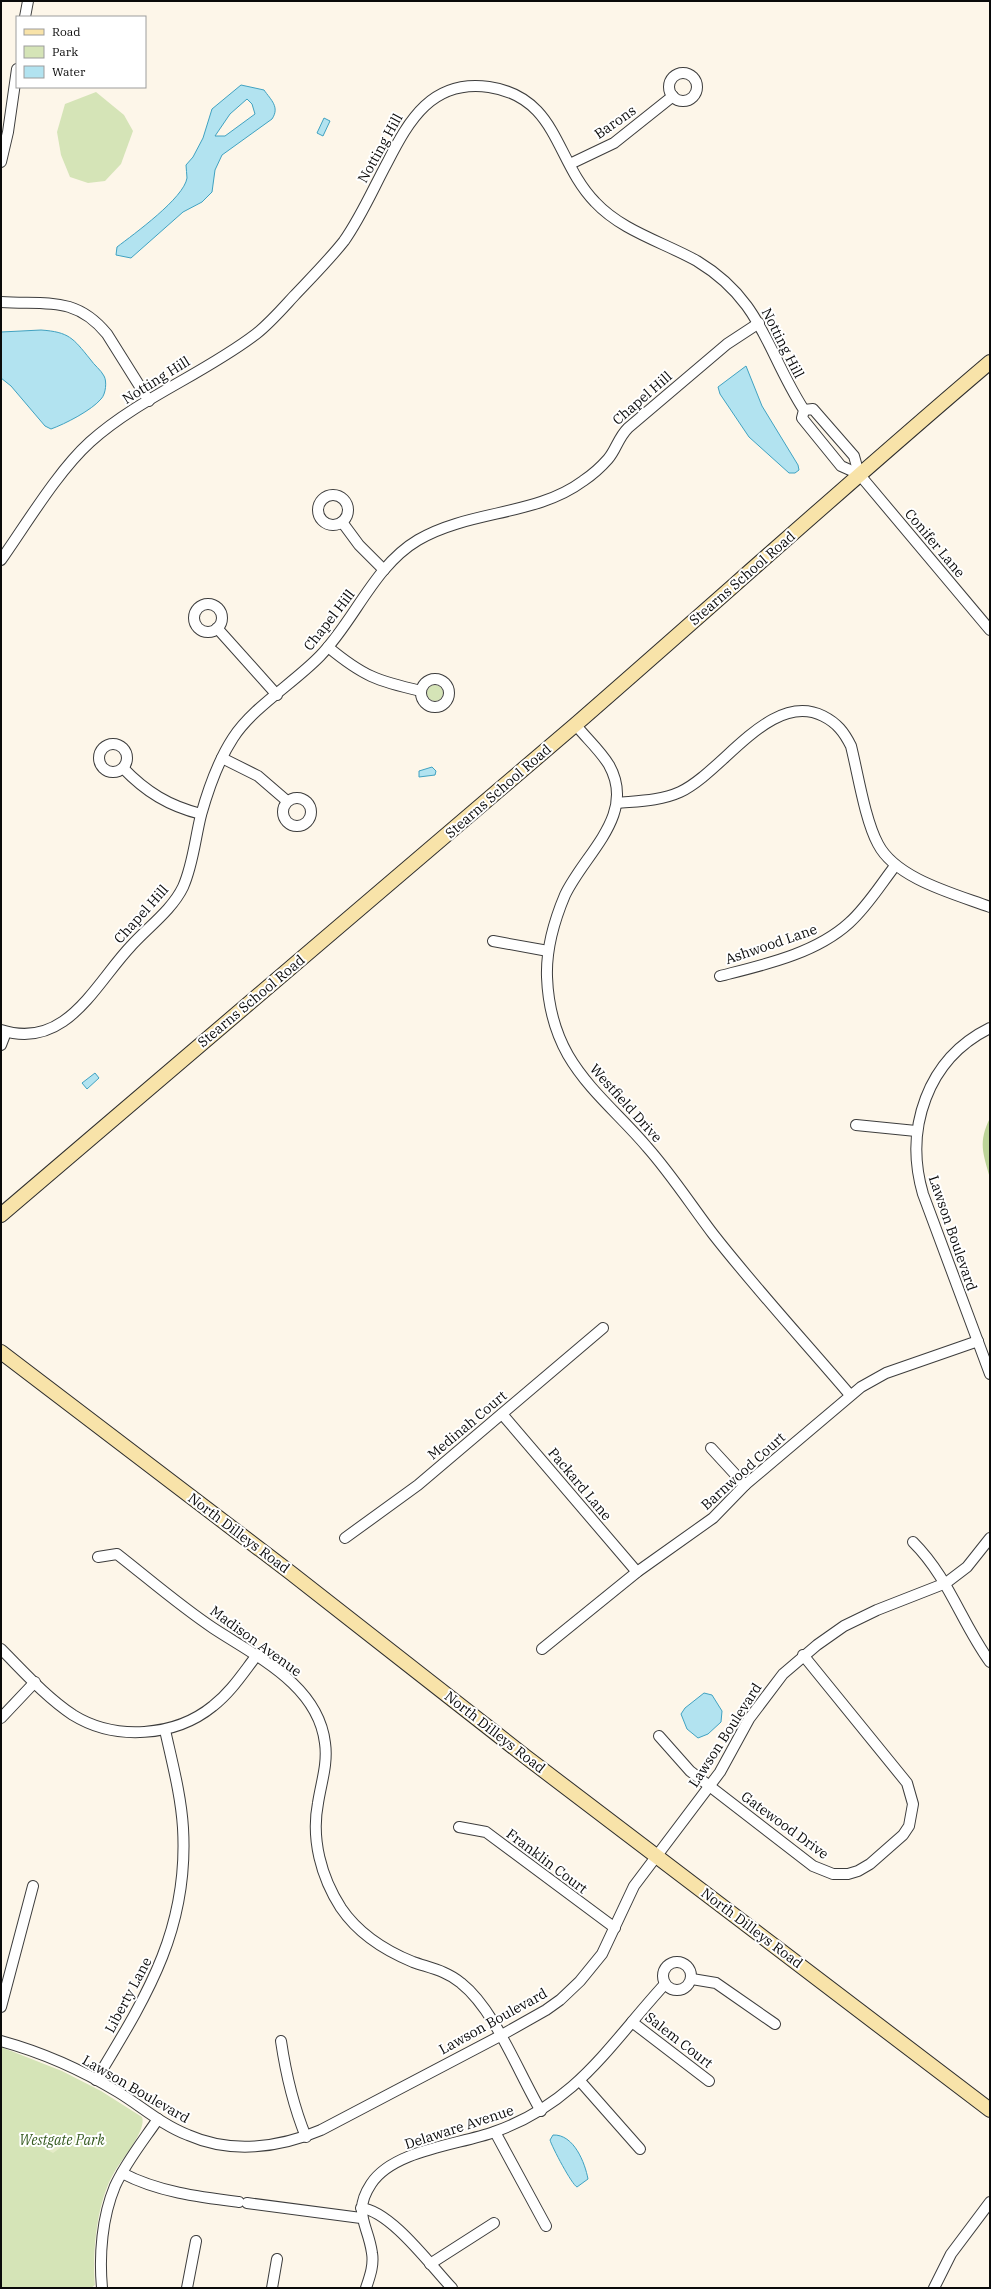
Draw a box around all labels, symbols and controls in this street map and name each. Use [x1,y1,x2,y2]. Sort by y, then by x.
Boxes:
legend [16,16,146,88]
text: Road [52,24,81,39]
text: Park [52,44,78,59]
text: Water [52,64,86,79]
street label: Barons [591,101,640,143]
street label: Notting Hill [354,110,406,186]
street label: Notting Hill [758,305,808,381]
street label: Notting Hill [119,352,193,408]
street label: Chapel Hill [609,367,675,429]
street label: Conifer Lane [901,505,969,581]
street label: Stearns School Road [685,527,799,629]
street label: Chapel Hill [299,586,359,654]
street label: Stearns School Road [441,740,555,842]
street label: Chapel Hill [110,881,172,947]
street label: Ashwood Lane [723,920,819,968]
street label: Stearns School Road [194,951,309,1051]
street label: Westfield Drive [586,1060,666,1146]
street label: Lawson Boulevard [925,1173,981,1294]
street label: Medinah Court [424,1387,510,1463]
street label: Barnwood Court [697,1428,789,1514]
street label: Packard Lane [544,1444,616,1524]
street label: North Dilleys Road [184,1489,294,1577]
street label: Madison Avenue [207,1602,305,1680]
street label: Lawson Boulevard [685,1679,766,1791]
street label: North Dilleys Road [441,1687,549,1777]
street label: Gatewood Drive [738,1787,832,1863]
street label: Franklin Court [503,1825,591,1897]
street label: North Dilleys Road [697,1884,807,1972]
street label: Liberty Lane [101,1954,155,2036]
street label: Lawson Boulevard [436,1984,551,2058]
street label: Salem Court [642,2008,716,2072]
street label: Lawson Boulevard [79,2051,193,2127]
street label: Delaware Avenue [402,2101,516,2153]
park label: Westgate Park [19,2131,105,2149]

